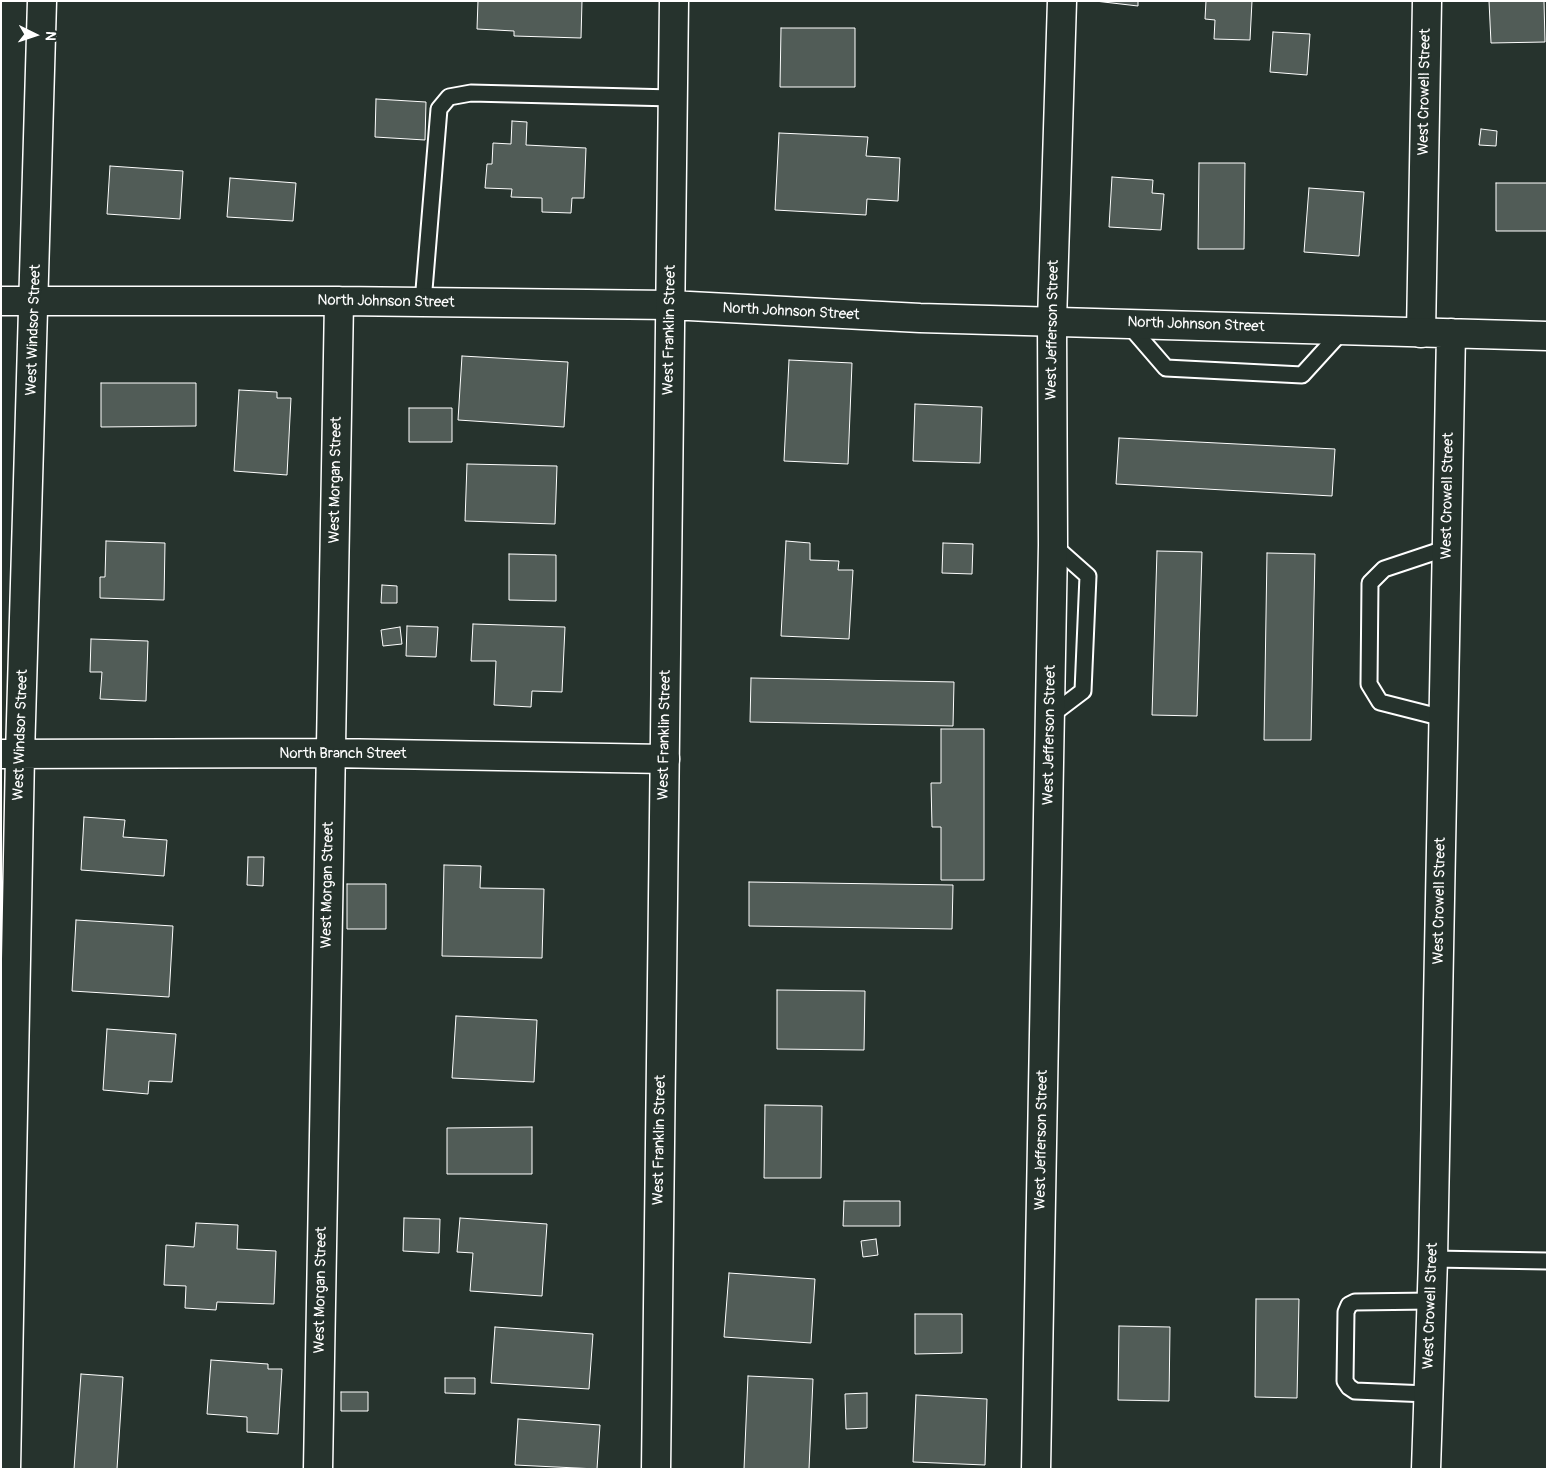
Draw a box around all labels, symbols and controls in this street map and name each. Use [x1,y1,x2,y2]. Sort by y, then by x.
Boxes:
north arrow [10,10,60,60]
street label: West Crowell Street [1415,28,1435,156]
text: N [42,31,59,41]
street label: West Jefferson Street [1043,260,1063,400]
street label: West Windsor Street [23,264,45,396]
street label: West Franklin Street [660,265,680,395]
street label: North Johnson Street [317,292,455,312]
street label: North Johnson Street [722,299,860,325]
street label: North Johnson Street [1127,314,1265,336]
street label: West Morgan Street [326,416,346,544]
street label: West Crowell Street [1438,432,1458,560]
street label: West Jefferson Street [1040,665,1060,805]
street label: West Windsor Street [10,669,32,801]
street label: West Franklin Street [655,670,675,800]
street label: North Branch Street [279,745,407,763]
street label: West Morgan Street [318,821,338,949]
street label: West Crowell Street [1430,837,1450,965]
street label: West Jefferson Street [1032,1070,1052,1210]
street label: West Franklin Street [650,1075,670,1205]
street label: West Morgan Street [311,1226,331,1354]
street label: West Crowell Street [1420,1242,1442,1370]

